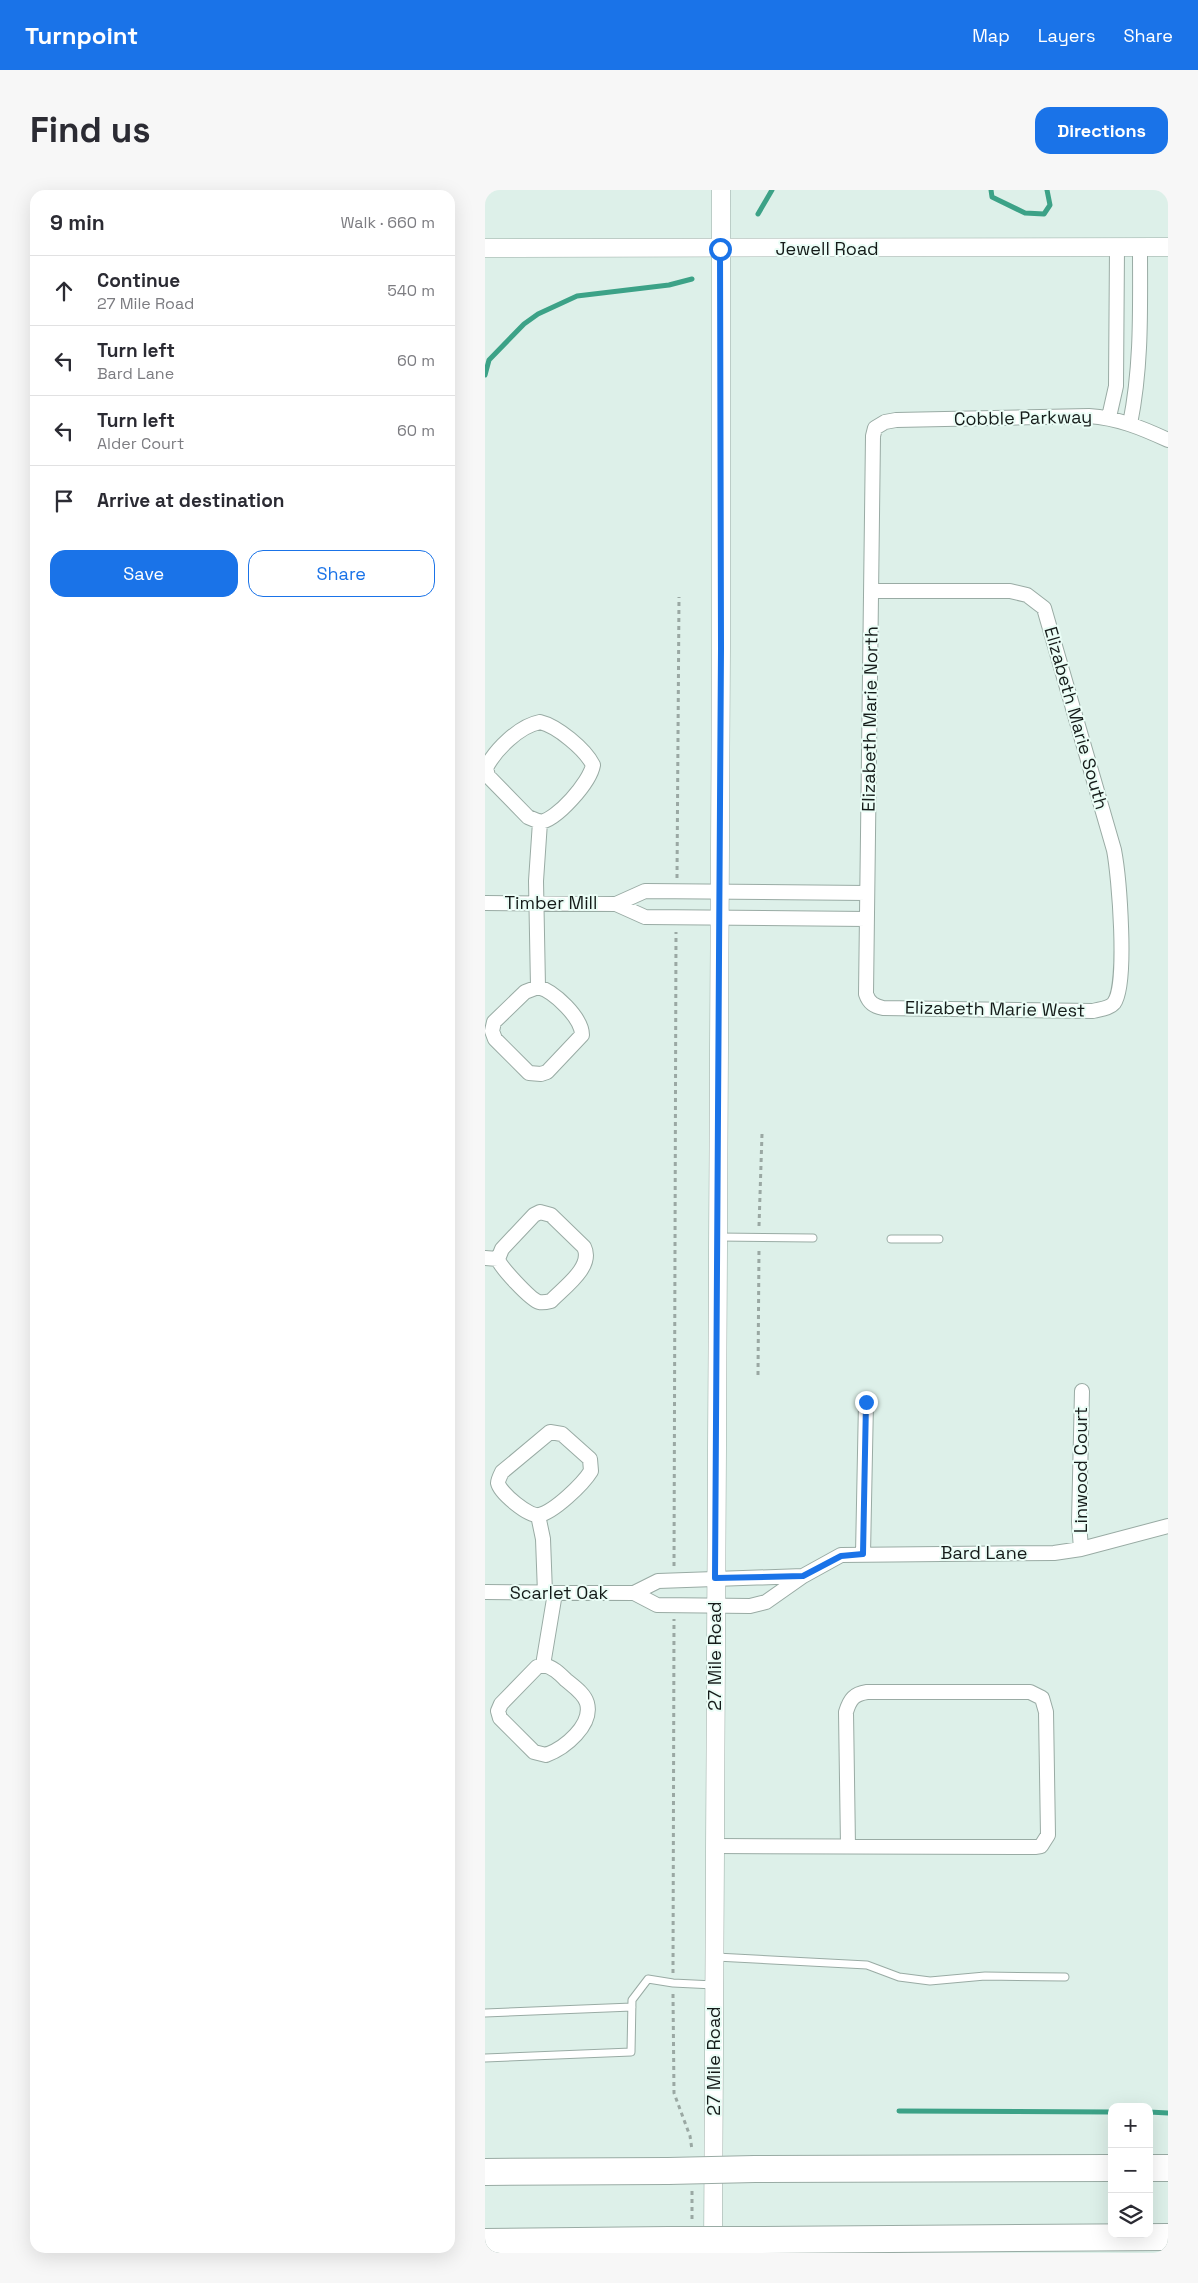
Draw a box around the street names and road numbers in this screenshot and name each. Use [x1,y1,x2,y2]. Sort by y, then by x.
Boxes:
street label: Jewell Road [775,237,879,260]
street label: Cobble Parkway [954,405,1092,430]
street label: Elizabeth Marie South [1039,624,1114,812]
street label: Elizabeth Marie North [856,626,883,812]
street label: Timber Mill [505,891,597,914]
street label: Elizabeth Marie West [905,995,1085,1022]
street label: Linwood Court [1069,1407,1092,1533]
street label: Bard Lane [941,1541,1027,1564]
street label: Scarlet Oak [510,1581,609,1604]
street label: 27 Mile Road [703,1601,726,1711]
street label: 27 Mile Road [702,2006,725,2116]

